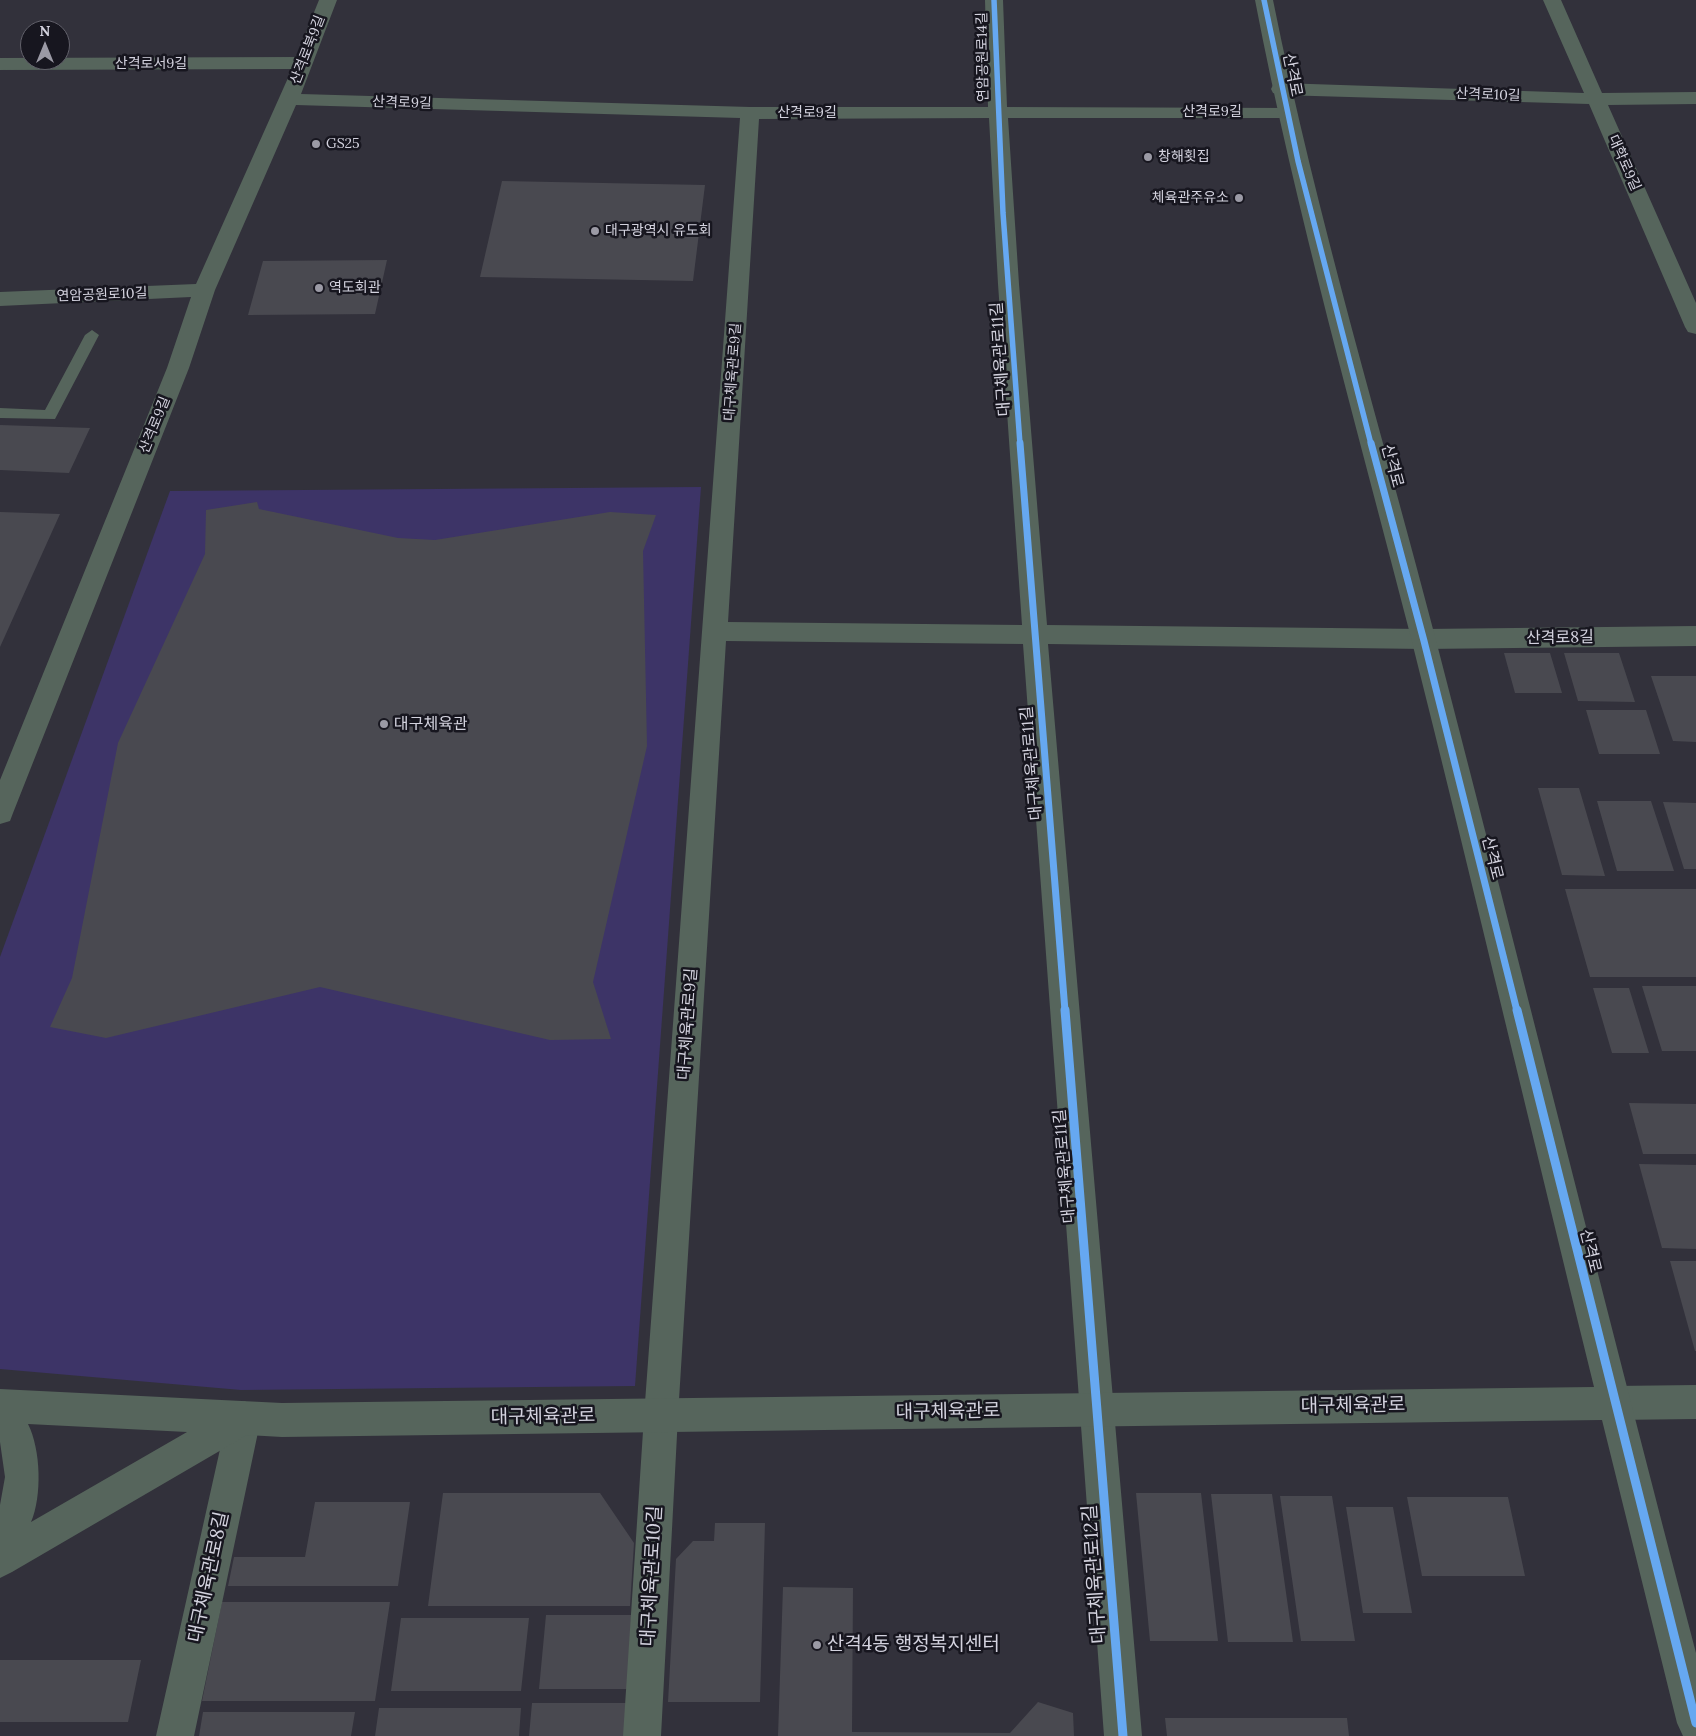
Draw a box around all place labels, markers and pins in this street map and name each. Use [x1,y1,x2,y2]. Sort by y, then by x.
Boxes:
place label: GS25 [326,136,360,152]
marker: GS25 [310,138,322,150]
place label: 창해횟집 [1158,149,1210,165]
marker: 창해횟집 [1142,151,1154,163]
place label: 체육관주유소 [1152,190,1229,206]
marker: 체육관주유소 [1233,192,1245,204]
place label: 대구광역시 유도회 [605,223,712,239]
marker: 대구광역시 유도회 [589,225,601,237]
place label: 역도회관 [329,280,381,296]
marker: 역도회관 [313,282,325,294]
place label: 대구체육관 [394,714,468,734]
marker: 대구체육관 [378,718,390,730]
place label: 산격4동 행정복지센터 [827,1634,1000,1656]
marker: 산격4동 행정복지센터 [811,1639,823,1651]

